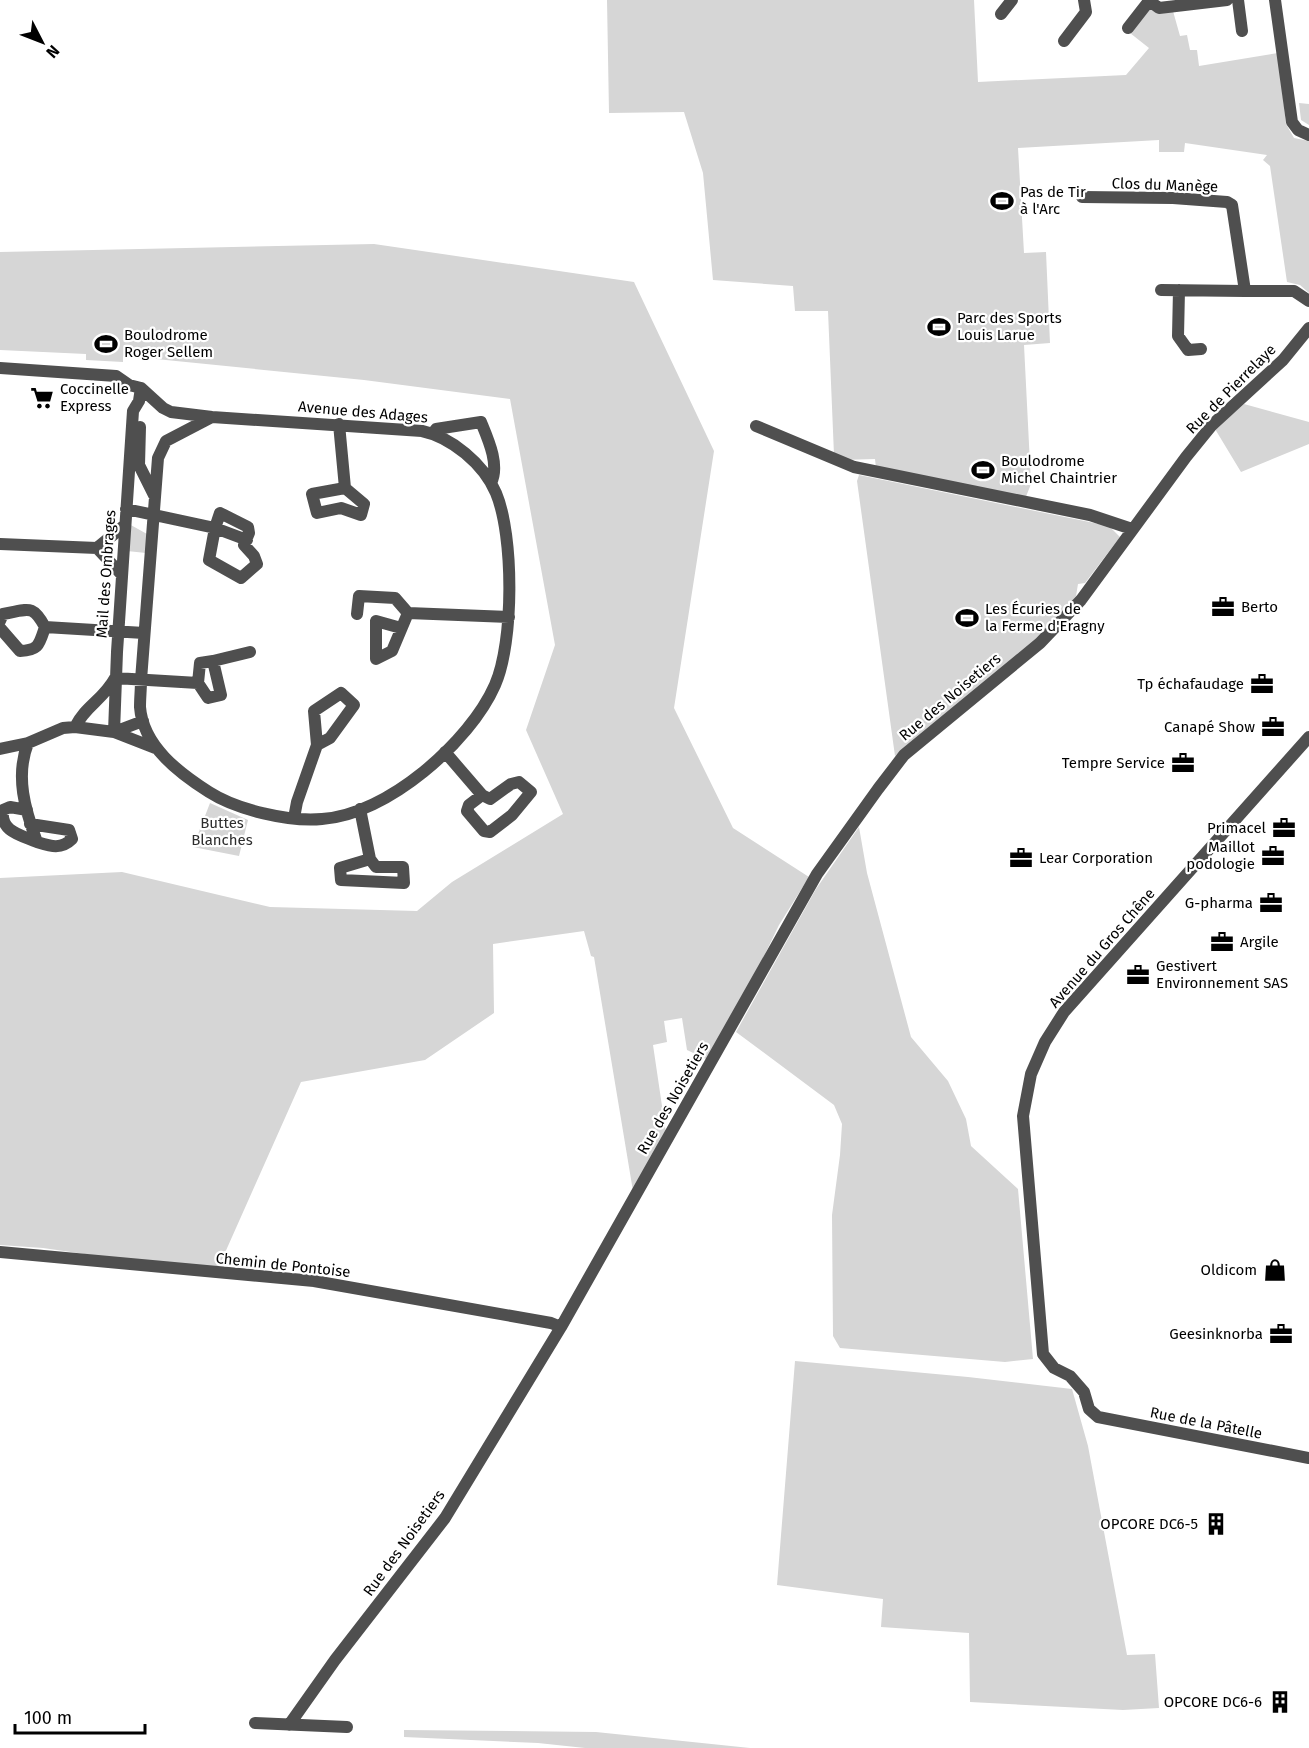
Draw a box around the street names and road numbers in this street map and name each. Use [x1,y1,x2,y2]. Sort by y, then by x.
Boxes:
street label: Clos du Manège [1111,174,1219,196]
street label: Rue de Pierrelaye [1182,340,1280,438]
street label: Avenue des Adages [297,397,429,427]
street label: Mail des Ombrages [93,509,119,639]
street label: Rue des Noisetiers [896,649,1004,745]
street label: Avenue du Gros Chêne [1045,885,1159,1011]
street label: Rue des Noisetiers [633,1039,713,1157]
street label: Chemin de Pontoise [215,1249,351,1281]
street label: Rue de la Pâtelle [1148,1403,1264,1443]
street label: Rue des Noisetiers [359,1486,449,1600]

